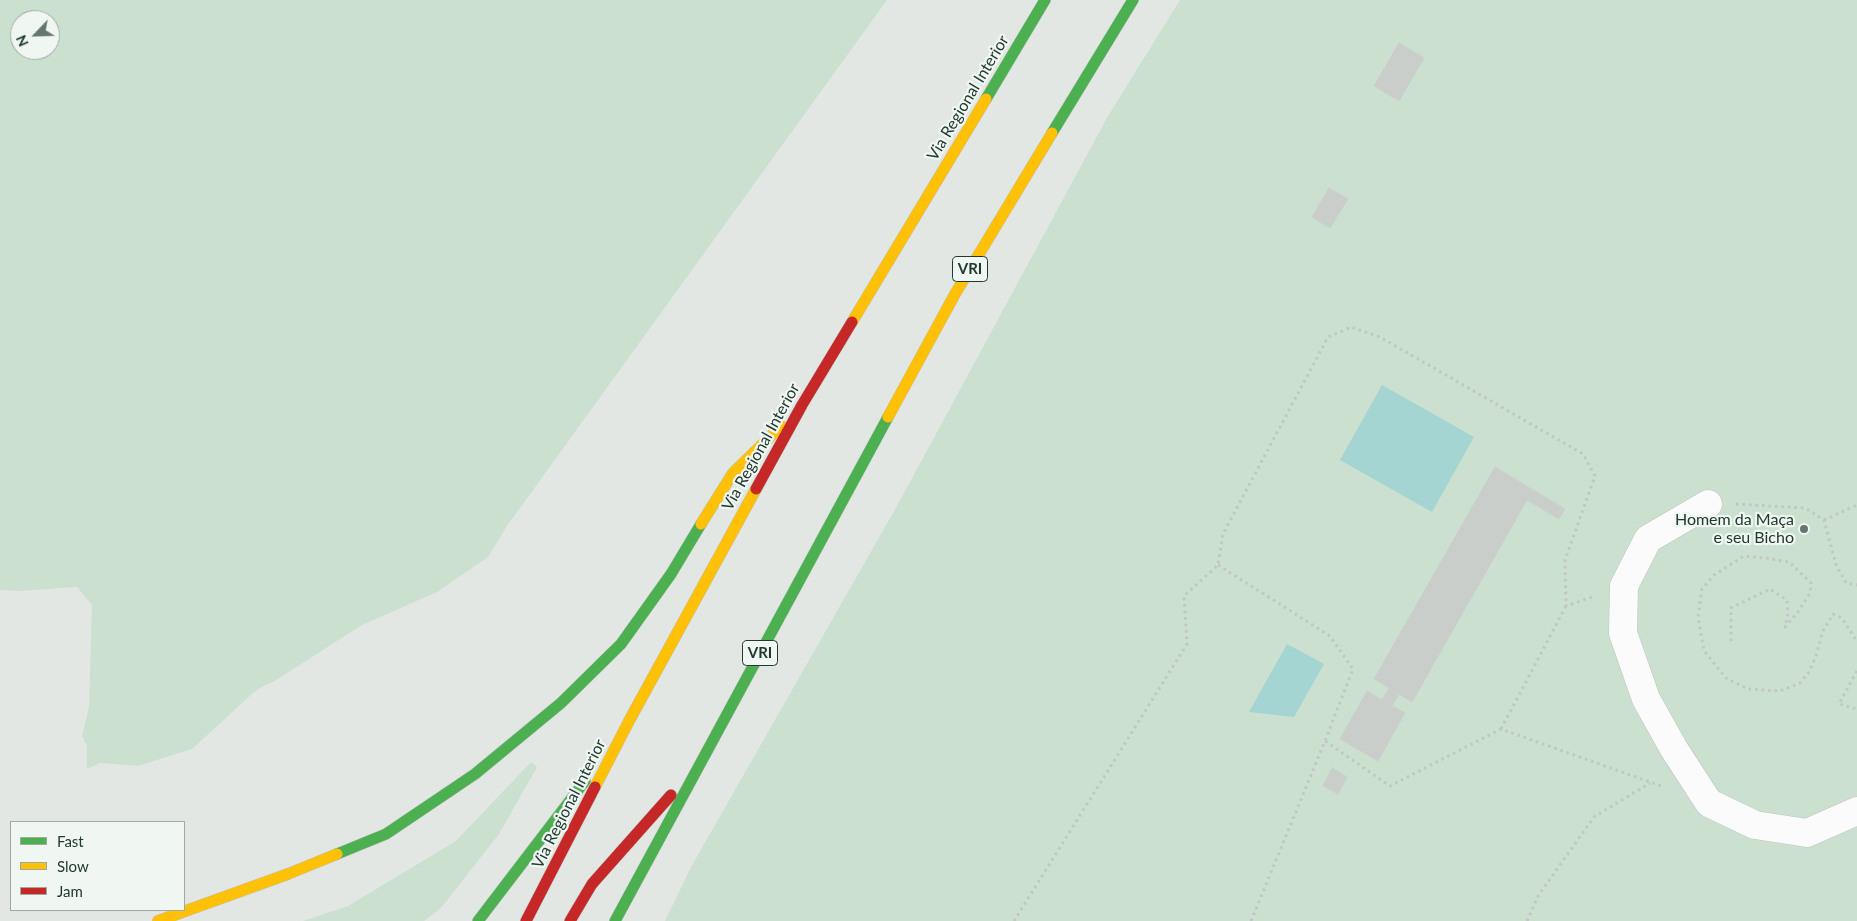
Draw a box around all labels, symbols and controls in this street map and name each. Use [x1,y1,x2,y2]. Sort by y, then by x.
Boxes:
north arrow [10,10,60,60]
street label: Via Regional Interior [923,32,1013,164]
text: N [12,33,32,49]
road number: VRI [952,256,988,282]
street label: Via Regional Interior [718,380,804,514]
place label: Homem da Maça e seu Bicho [1675,510,1794,548]
marker: Homem da Maça e seu Bicho [1798,523,1810,535]
road number: VRI [742,640,778,666]
street label: Via Regional Interior [528,736,610,872]
legend [10,821,185,911]
text: Fast [57,832,84,850]
text: Slow [57,857,89,875]
text: Jam [57,882,83,900]

